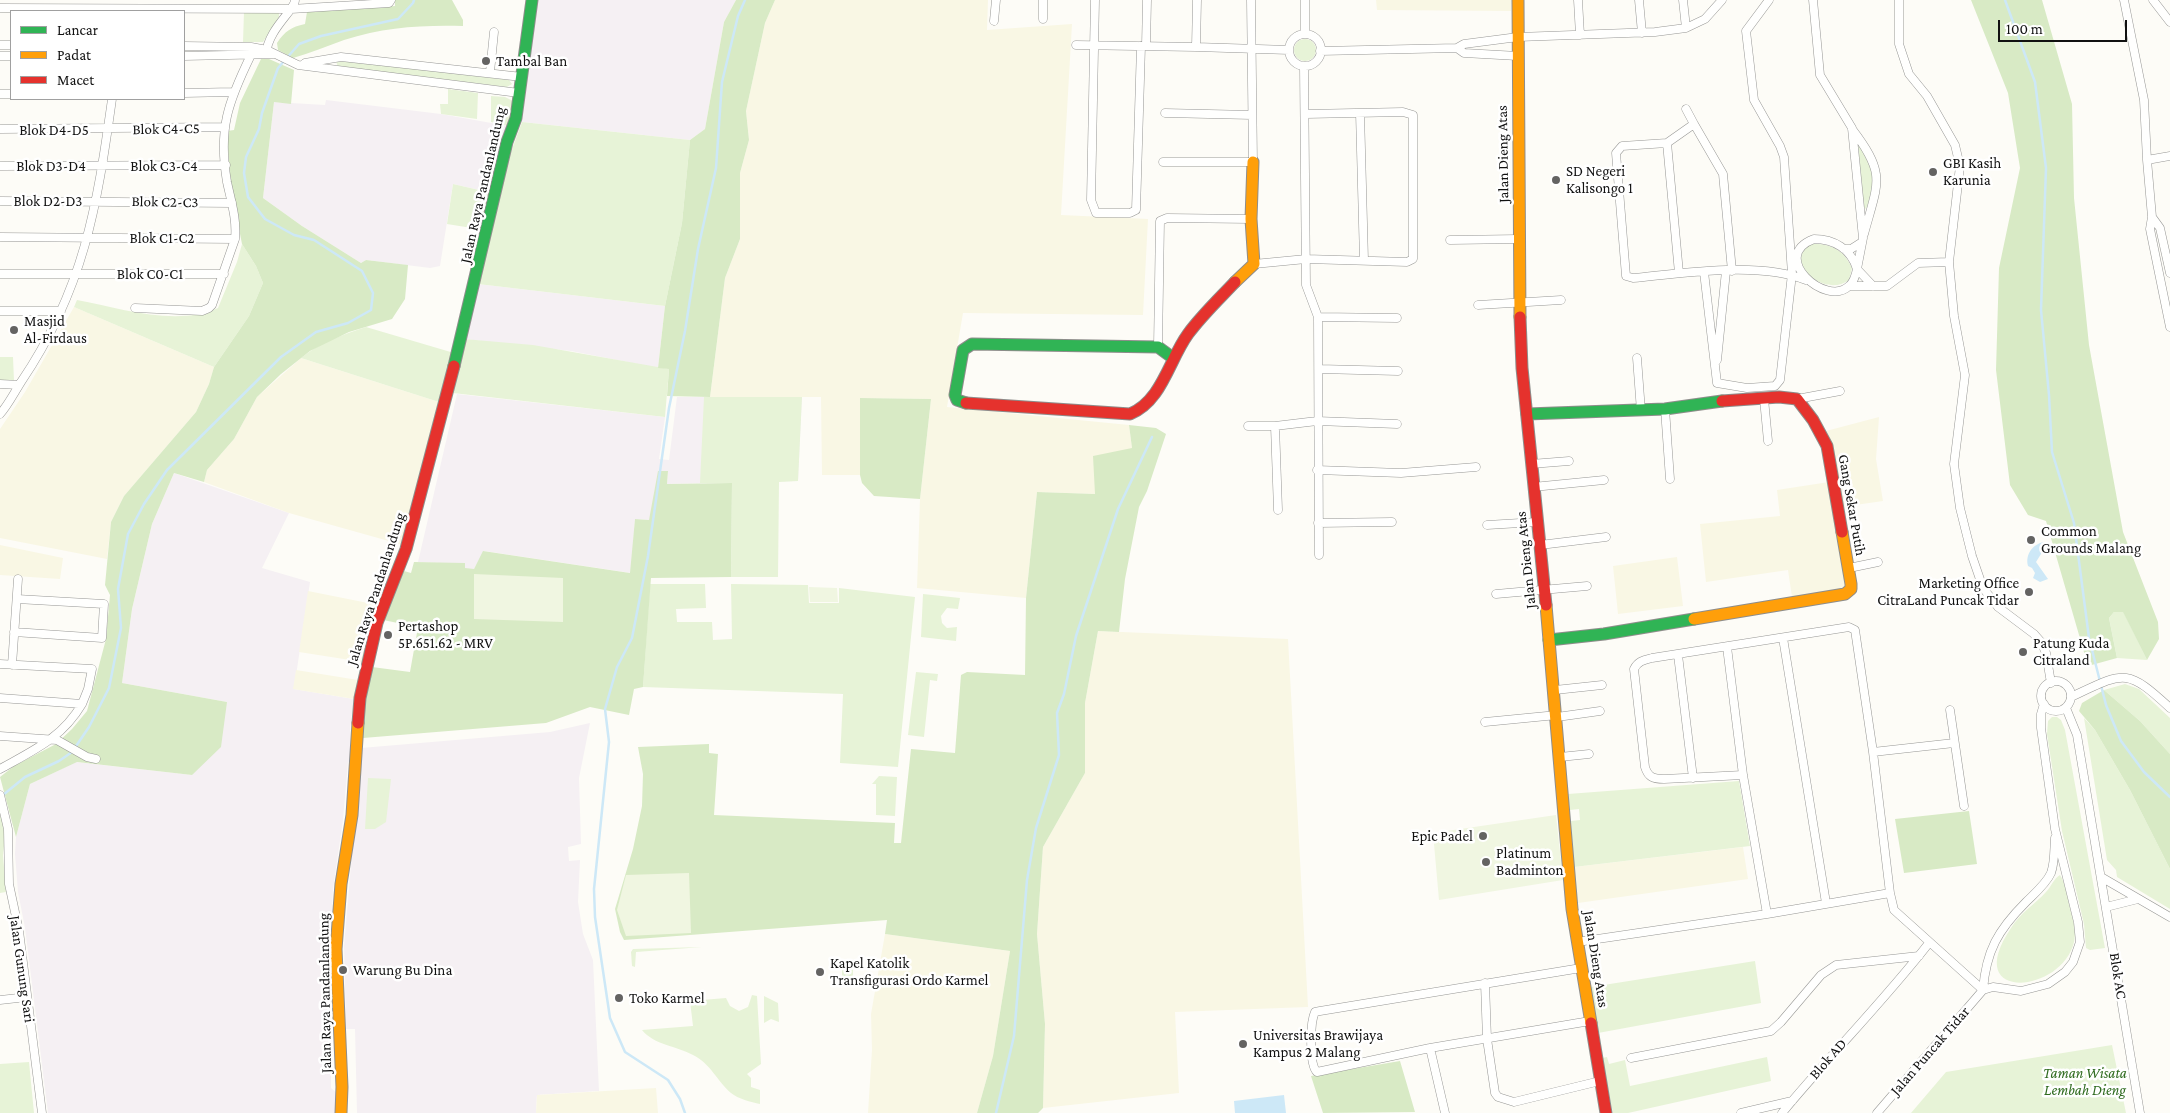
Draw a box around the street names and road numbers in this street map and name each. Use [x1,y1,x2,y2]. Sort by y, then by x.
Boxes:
street label: Jalan Raya Pandanlandung [456,105,510,265]
street label: Jalan Dieng Atas [1493,105,1513,203]
street label: Blok C4-C5 [132,119,200,139]
street label: Blok D4-D5 [19,121,89,139]
street label: Blok D3-D4 [16,157,86,175]
street label: Blok C3-C4 [130,157,198,175]
street label: Blok D2-D3 [14,192,82,210]
street label: Blok C2-C3 [131,192,199,212]
street label: Blok C1-C2 [130,229,194,247]
street label: Blok C0-C1 [117,265,183,283]
street label: Gang Sekar Putih [1834,453,1870,557]
street label: Jalan Raya Pandanlandung [343,510,409,668]
street label: Jalan Dieng Atas [1512,510,1540,610]
street label: Jalan Dieng Atas [1579,909,1613,1009]
street label: Jalan Raya Pandanlandung [315,913,335,1073]
street label: Jalan Gunung Sari [6,914,38,1024]
street label: Blok AC [2105,951,2131,1001]
street label: Jalan Puncak Tidar [1886,1003,1974,1099]
street label: Blok AD [1805,1035,1851,1083]

